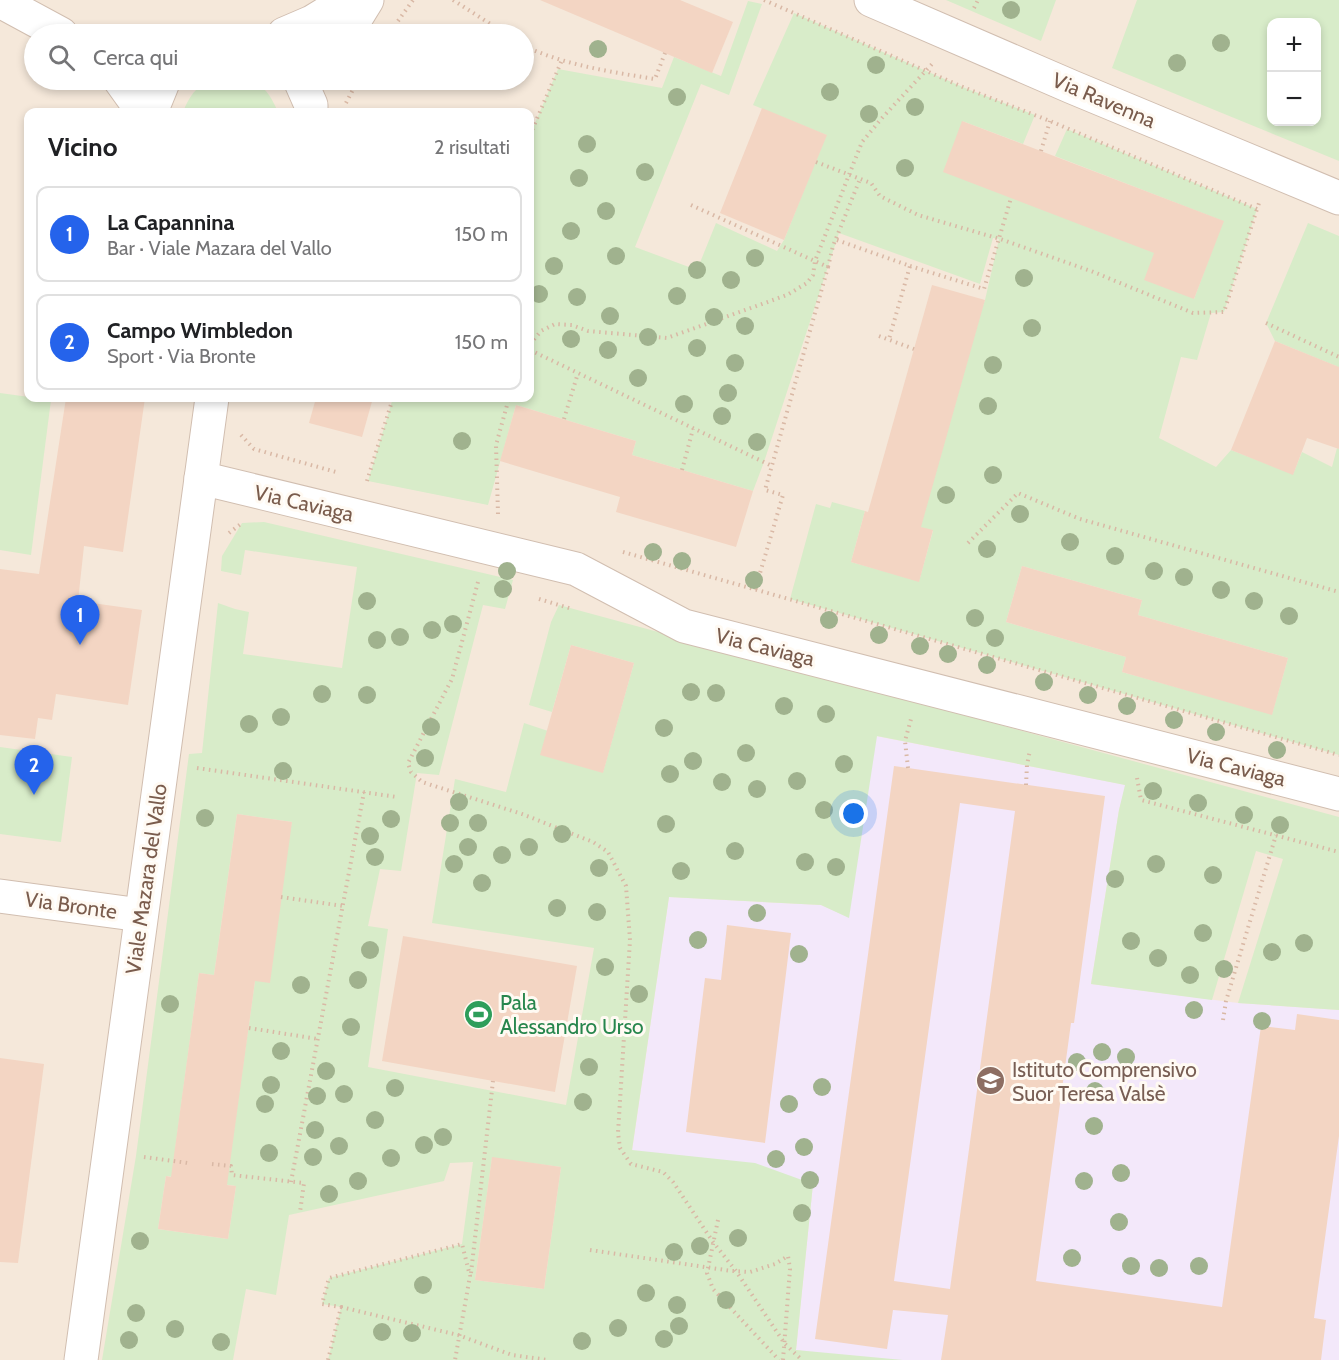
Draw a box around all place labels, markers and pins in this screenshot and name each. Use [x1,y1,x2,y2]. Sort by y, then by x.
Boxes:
pin: 1 [60,596,100,645]
pin: 2 [15,746,54,795]
place label: Pala Alessandro Urso [500,990,644,1039]
sports icon: Pala Alessandro Urso [463,998,495,1030]
place label: Istituto Comprensivo Suor Teresa Valsè [1012,1057,1197,1106]
school or university icon: Istituto Comprensivo Suor Teresa Valsè [975,1065,1007,1097]

